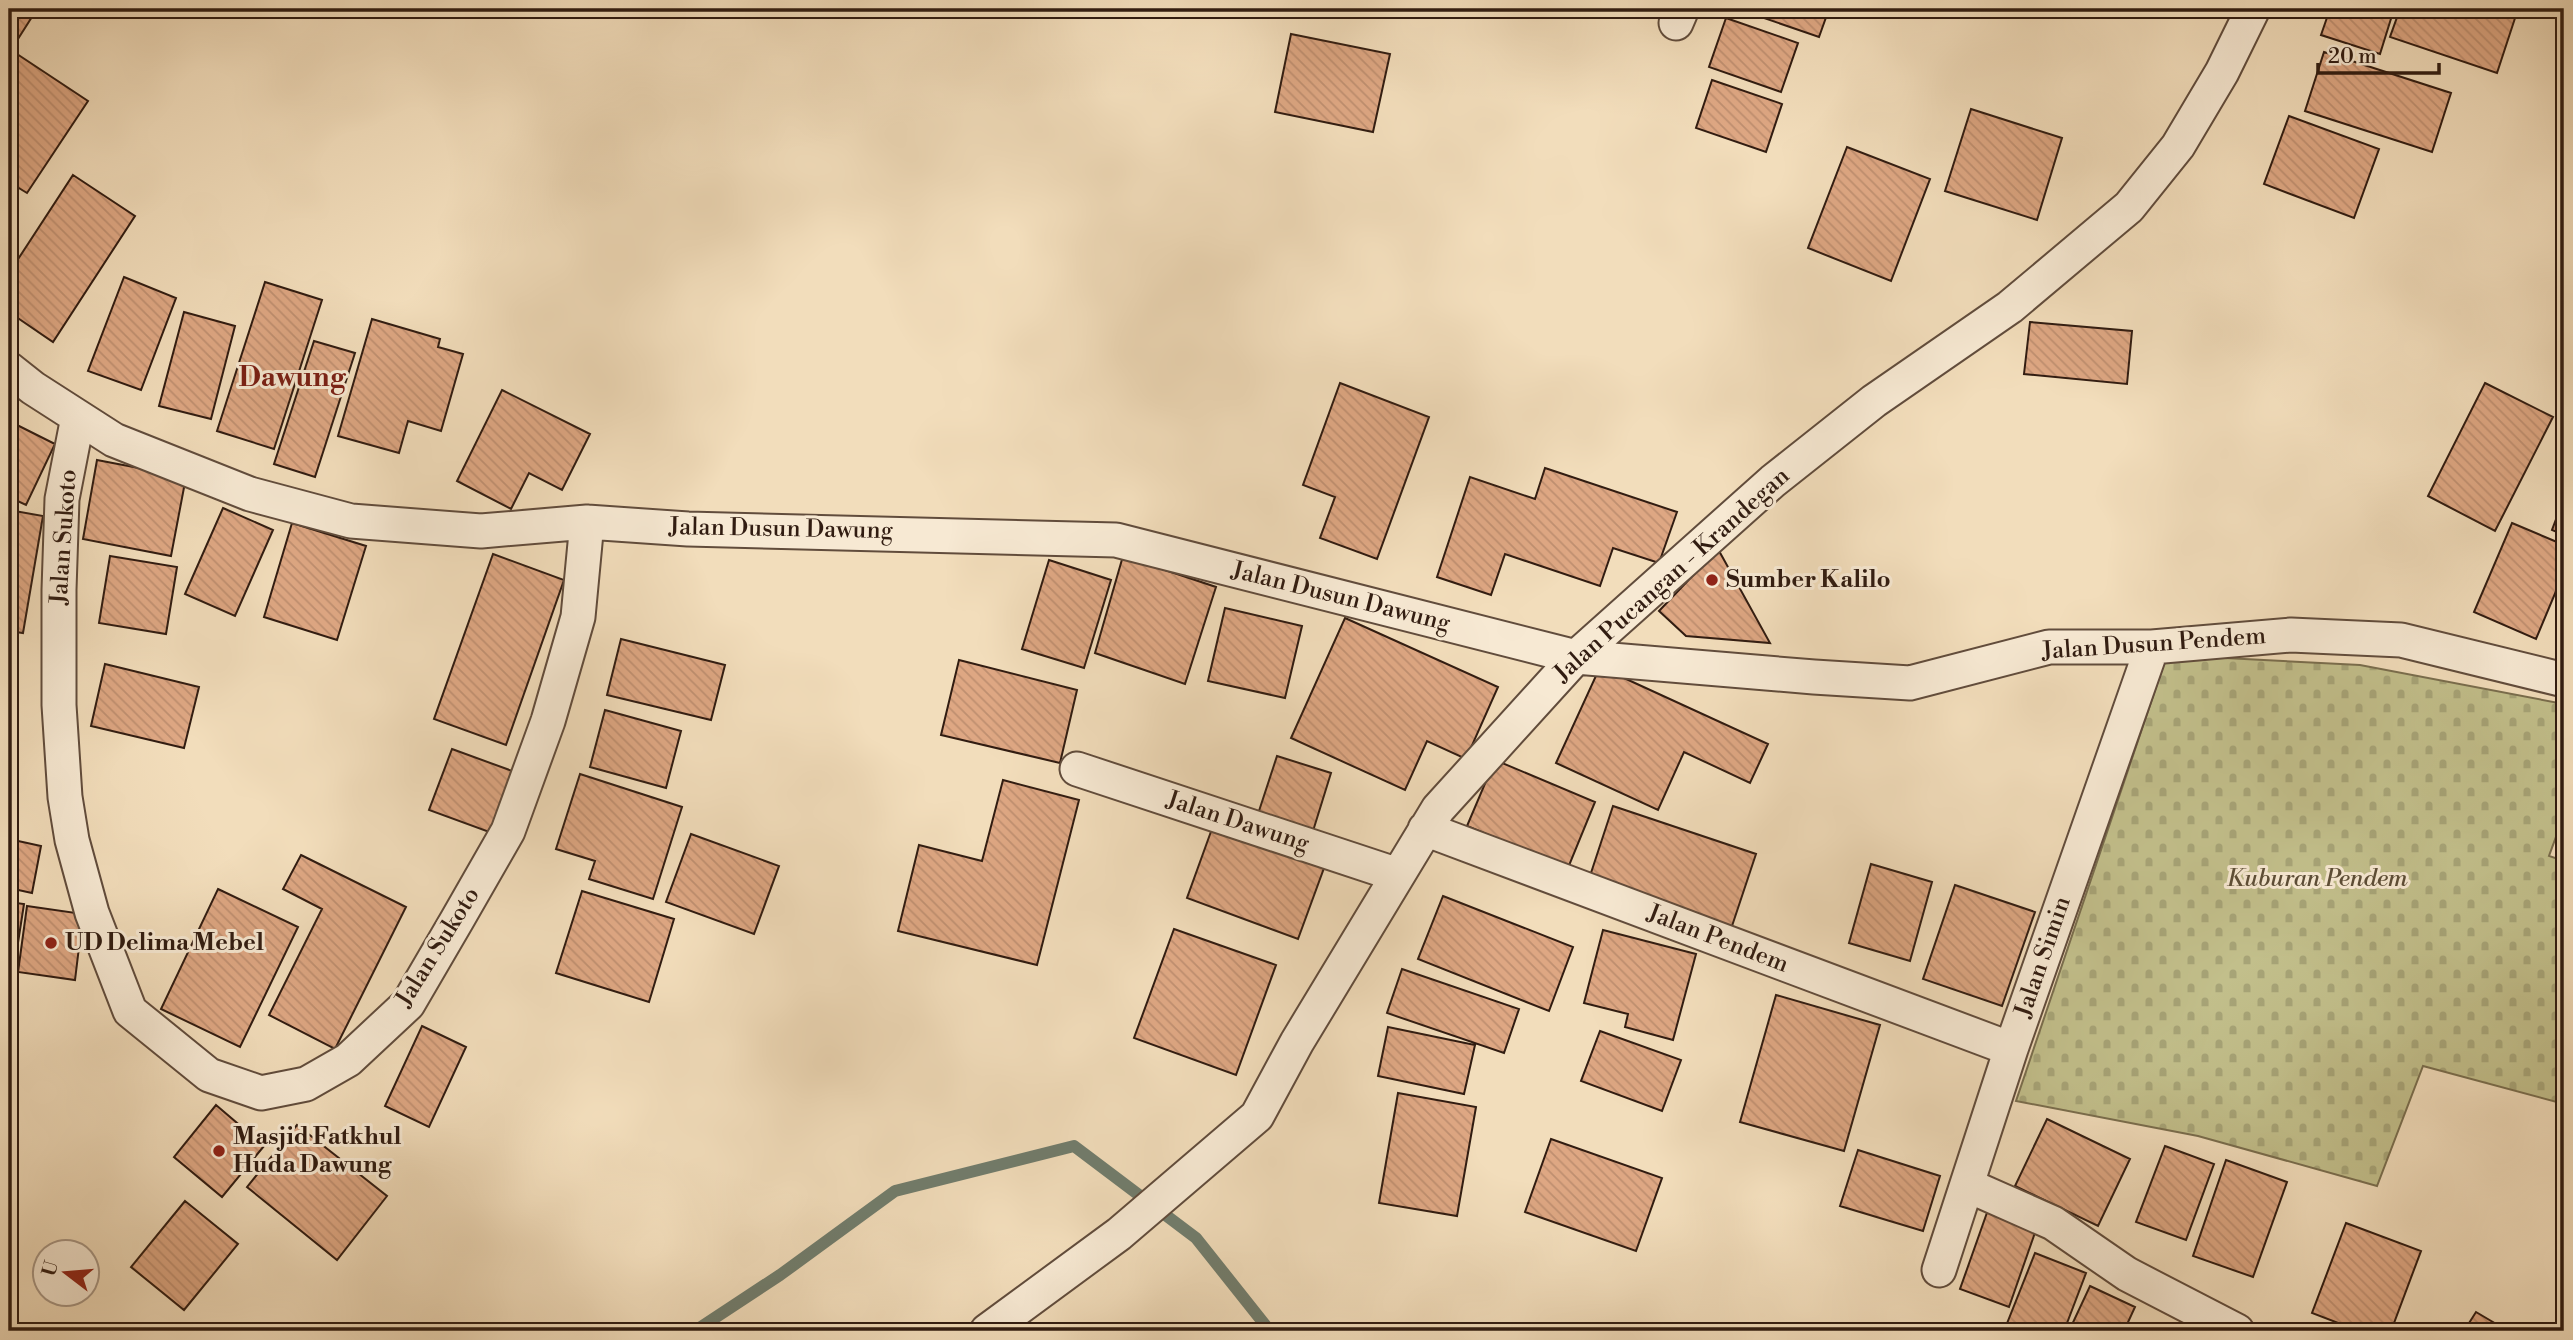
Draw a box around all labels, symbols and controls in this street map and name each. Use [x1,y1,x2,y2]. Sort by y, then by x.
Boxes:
scale bar [2318,32,2438,76]
text: 20 m [2328,44,2377,70]
district label: Dawung [239,360,347,395]
street label: Jalan Pucangan - Krandegan [1547,461,1796,689]
street label: Jalan Sukoto [44,468,84,607]
street label: Jalan Dusun Dawung [668,512,894,546]
street label: Jalan Dusun Dawung [1228,555,1454,639]
place label: Sumber Kalilo [1726,565,1891,595]
marker: Sumber Kalilo [1704,572,1720,588]
street label: Jalan Dusun Pendem [2040,621,2267,667]
street label: Jalan Dawung [1162,784,1314,859]
park label: Kuburan Pendem [2226,864,2408,894]
street label: Jalan Sukoto [389,882,487,1013]
street label: Jalan Simin [2008,893,2078,1022]
street label: Jalan Pendem [1642,898,1793,980]
place label: UD Delima Mebel [65,928,264,958]
marker: UD Delima Mebel [43,935,59,951]
place label: Masjid Fatkhul Huda Dawung [233,1122,402,1180]
marker: Masjid Fatkhul Huda Dawung [211,1143,227,1159]
north arrow [32,1238,102,1308]
text: U [37,1258,64,1279]

